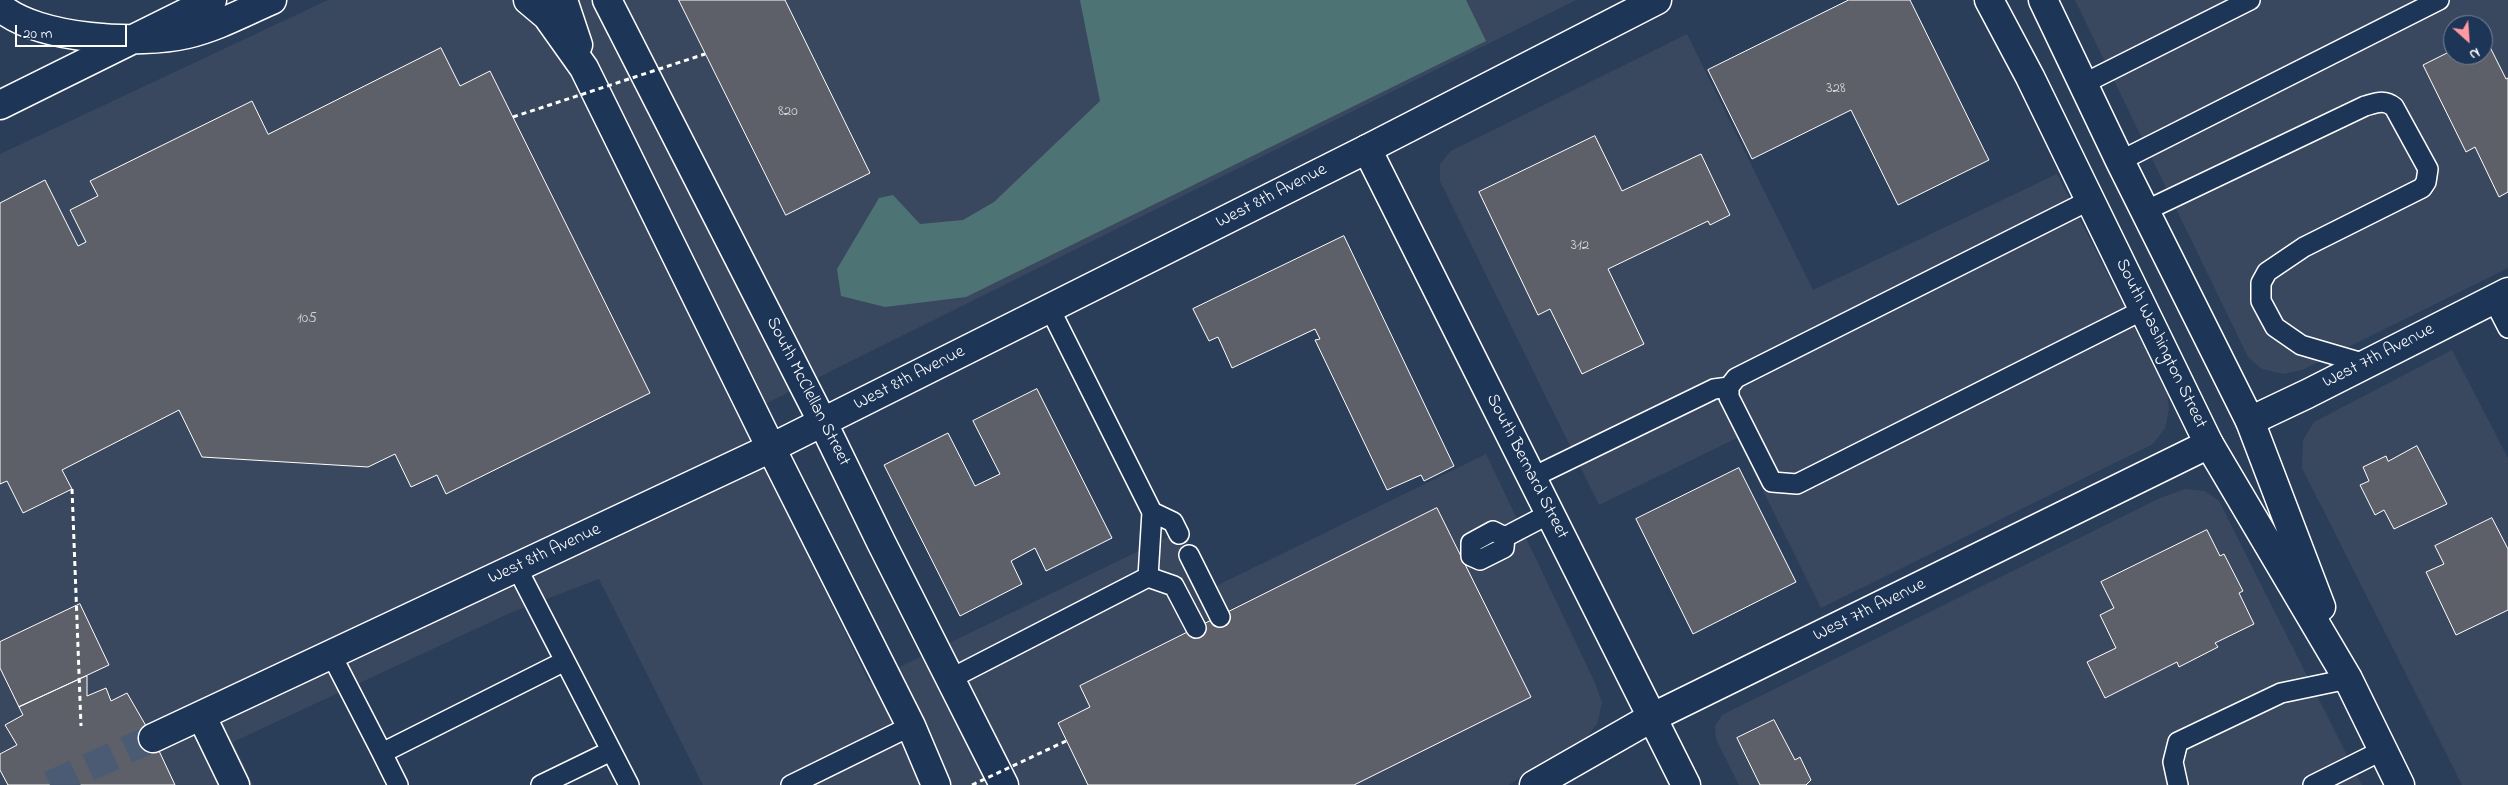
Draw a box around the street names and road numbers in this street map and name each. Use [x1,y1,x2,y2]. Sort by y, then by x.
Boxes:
street label: West 8th Avenue [1213,160,1331,234]
street label: South Washington Street [2110,256,2210,432]
street label: South McClellan Street [760,314,854,470]
street label: West 7th Avenue [2320,320,2438,394]
street label: West 8th Avenue [851,342,969,416]
street label: South Bernard Street [1480,391,1572,543]
street label: West 8th Avenue [485,520,605,590]
street label: West 7th Avenue [1810,575,1930,647]

